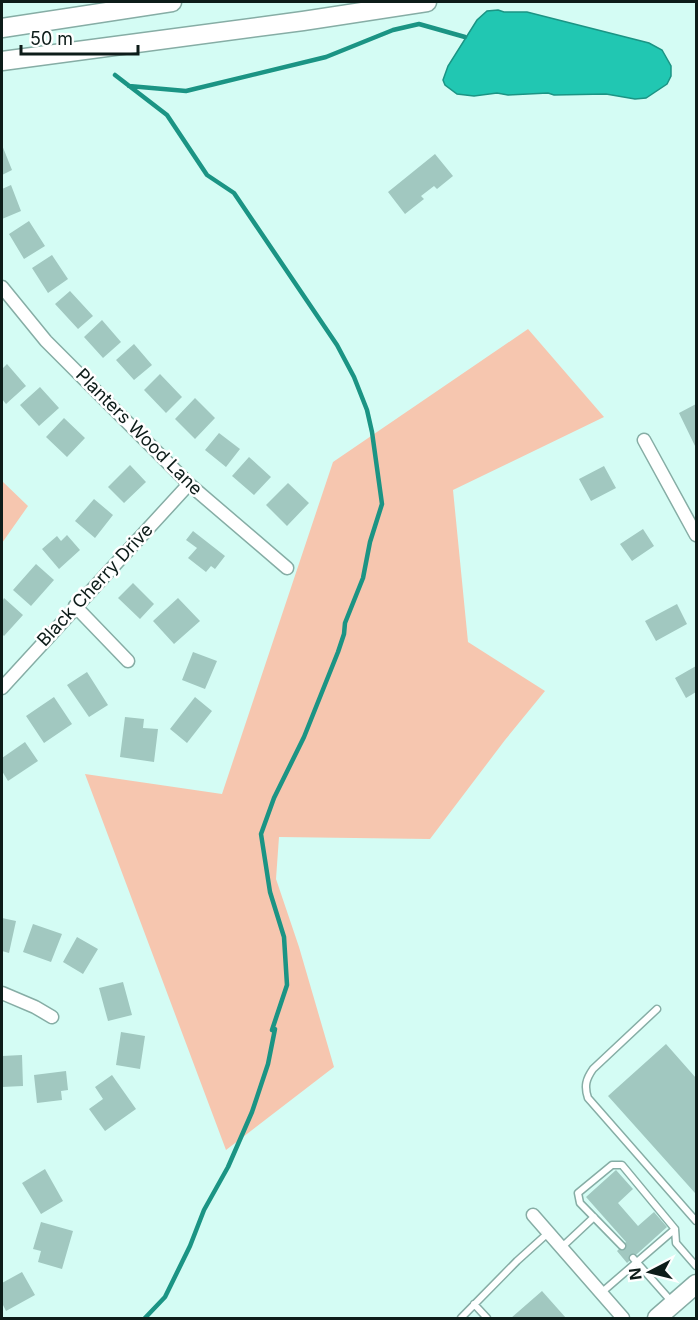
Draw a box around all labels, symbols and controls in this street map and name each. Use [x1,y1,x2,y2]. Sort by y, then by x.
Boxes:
scale bar [21,18,138,56]
text: 50 m [30,28,73,49]
street label: Planters Wood Lane [72,364,207,499]
street label: Black Cherry Drive [32,519,157,650]
north arrow [620,1242,680,1302]
text: N [624,1267,646,1281]

